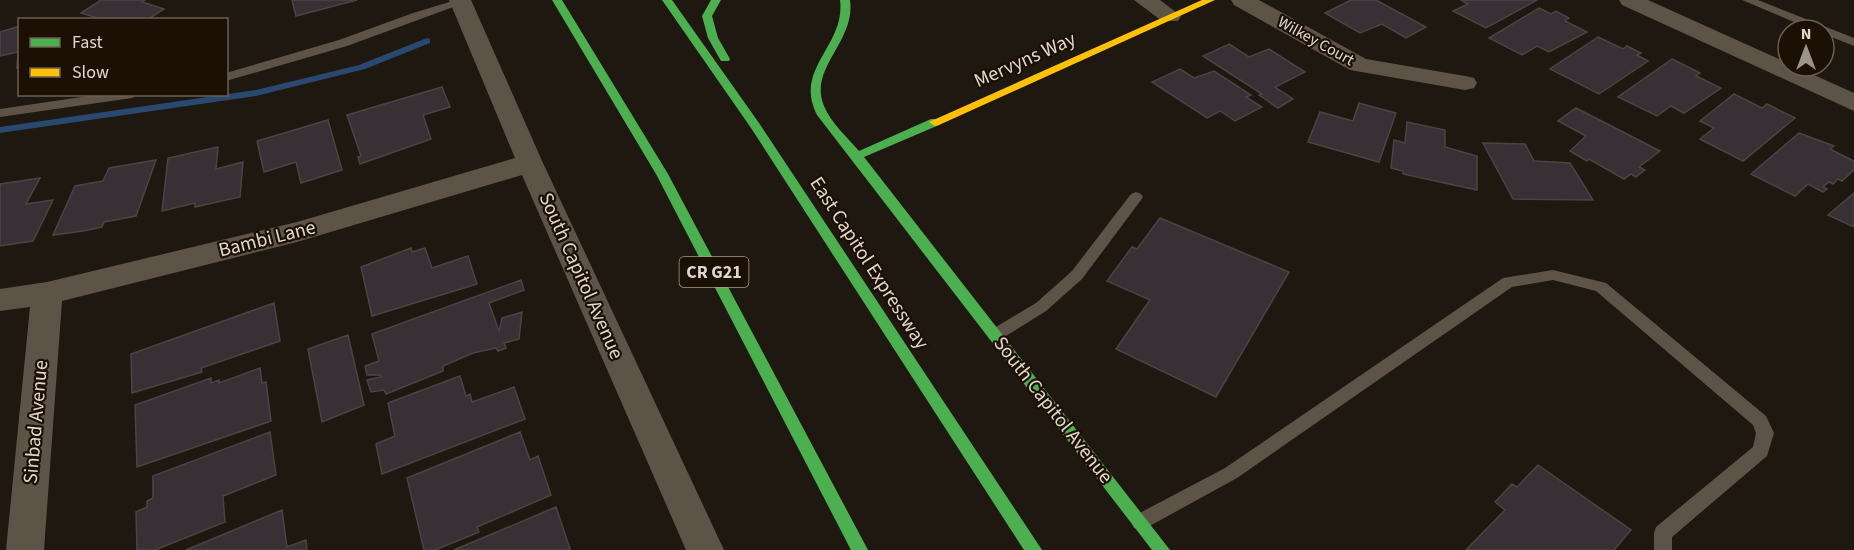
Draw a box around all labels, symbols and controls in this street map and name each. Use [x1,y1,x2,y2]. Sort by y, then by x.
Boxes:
street label: Wilkey Court [1274,11,1359,71]
legend [18,18,228,96]
north arrow [1776,18,1836,78]
text: N [1801,23,1811,45]
street label: Mervyns Way [970,25,1081,95]
text: Fast [72,30,103,55]
text: Slow [72,60,109,85]
street label: East Capitol Expressway [803,171,936,355]
street label: South Capitol Avenue [532,188,630,364]
street label: Bambi Lane [216,213,319,265]
road number: CR G21 [680,257,748,287]
street label: South Capitol Avenue [987,331,1119,489]
street label: Sinbad Avenue [17,359,55,485]

